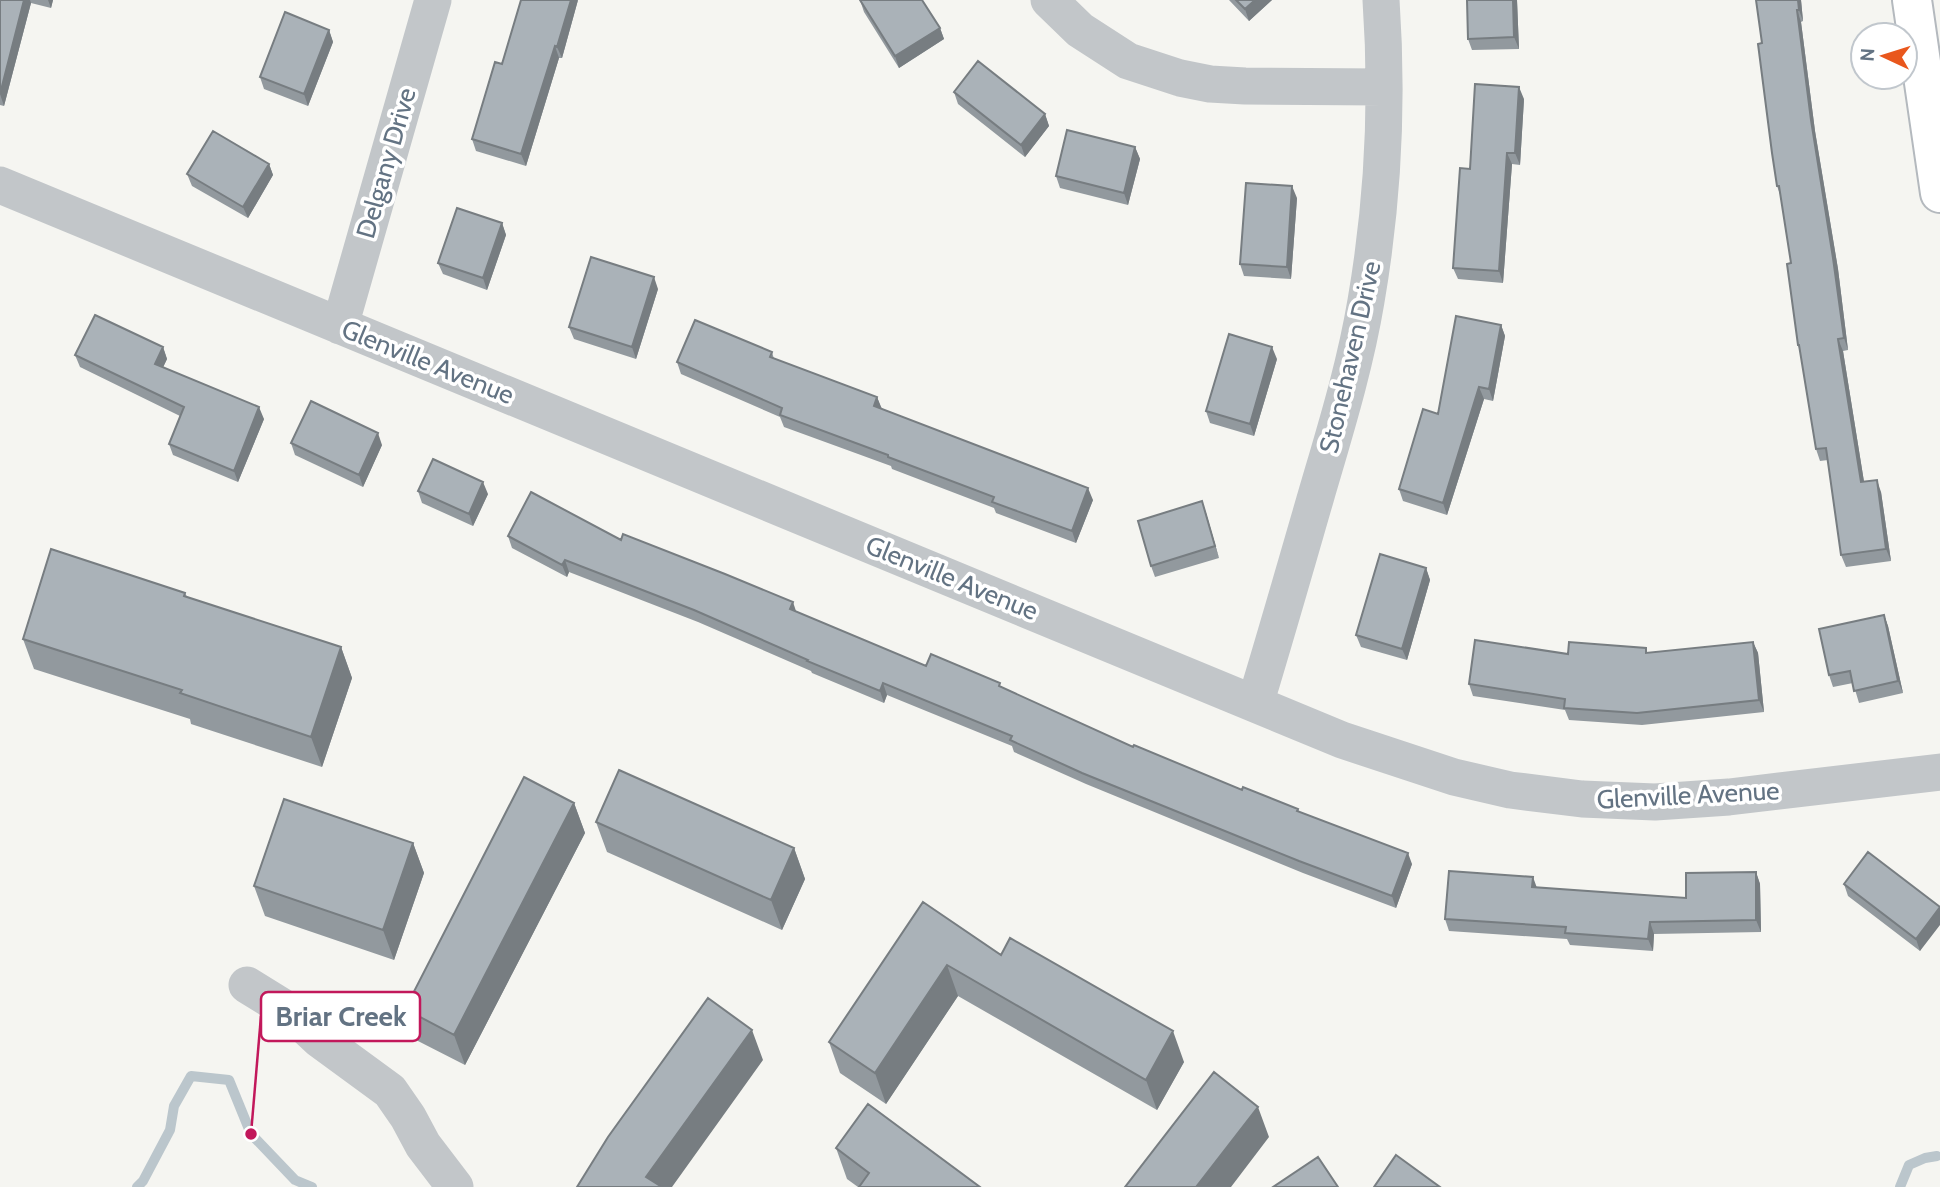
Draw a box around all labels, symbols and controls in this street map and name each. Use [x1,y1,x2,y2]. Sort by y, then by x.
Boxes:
north arrow [1849,21,1919,91]
text: N [1856,47,1879,62]
street label: Delgany Drive [349,84,423,242]
street label: Stonehaven Drive [1312,258,1388,456]
street label: Glenville Avenue [337,313,519,411]
street label: Glenville Avenue [861,529,1043,627]
street label: Glenville Avenue [1596,774,1780,816]
callout: Briar Creek [261,992,420,1041]
text: Briar Creek [275,999,407,1033]

